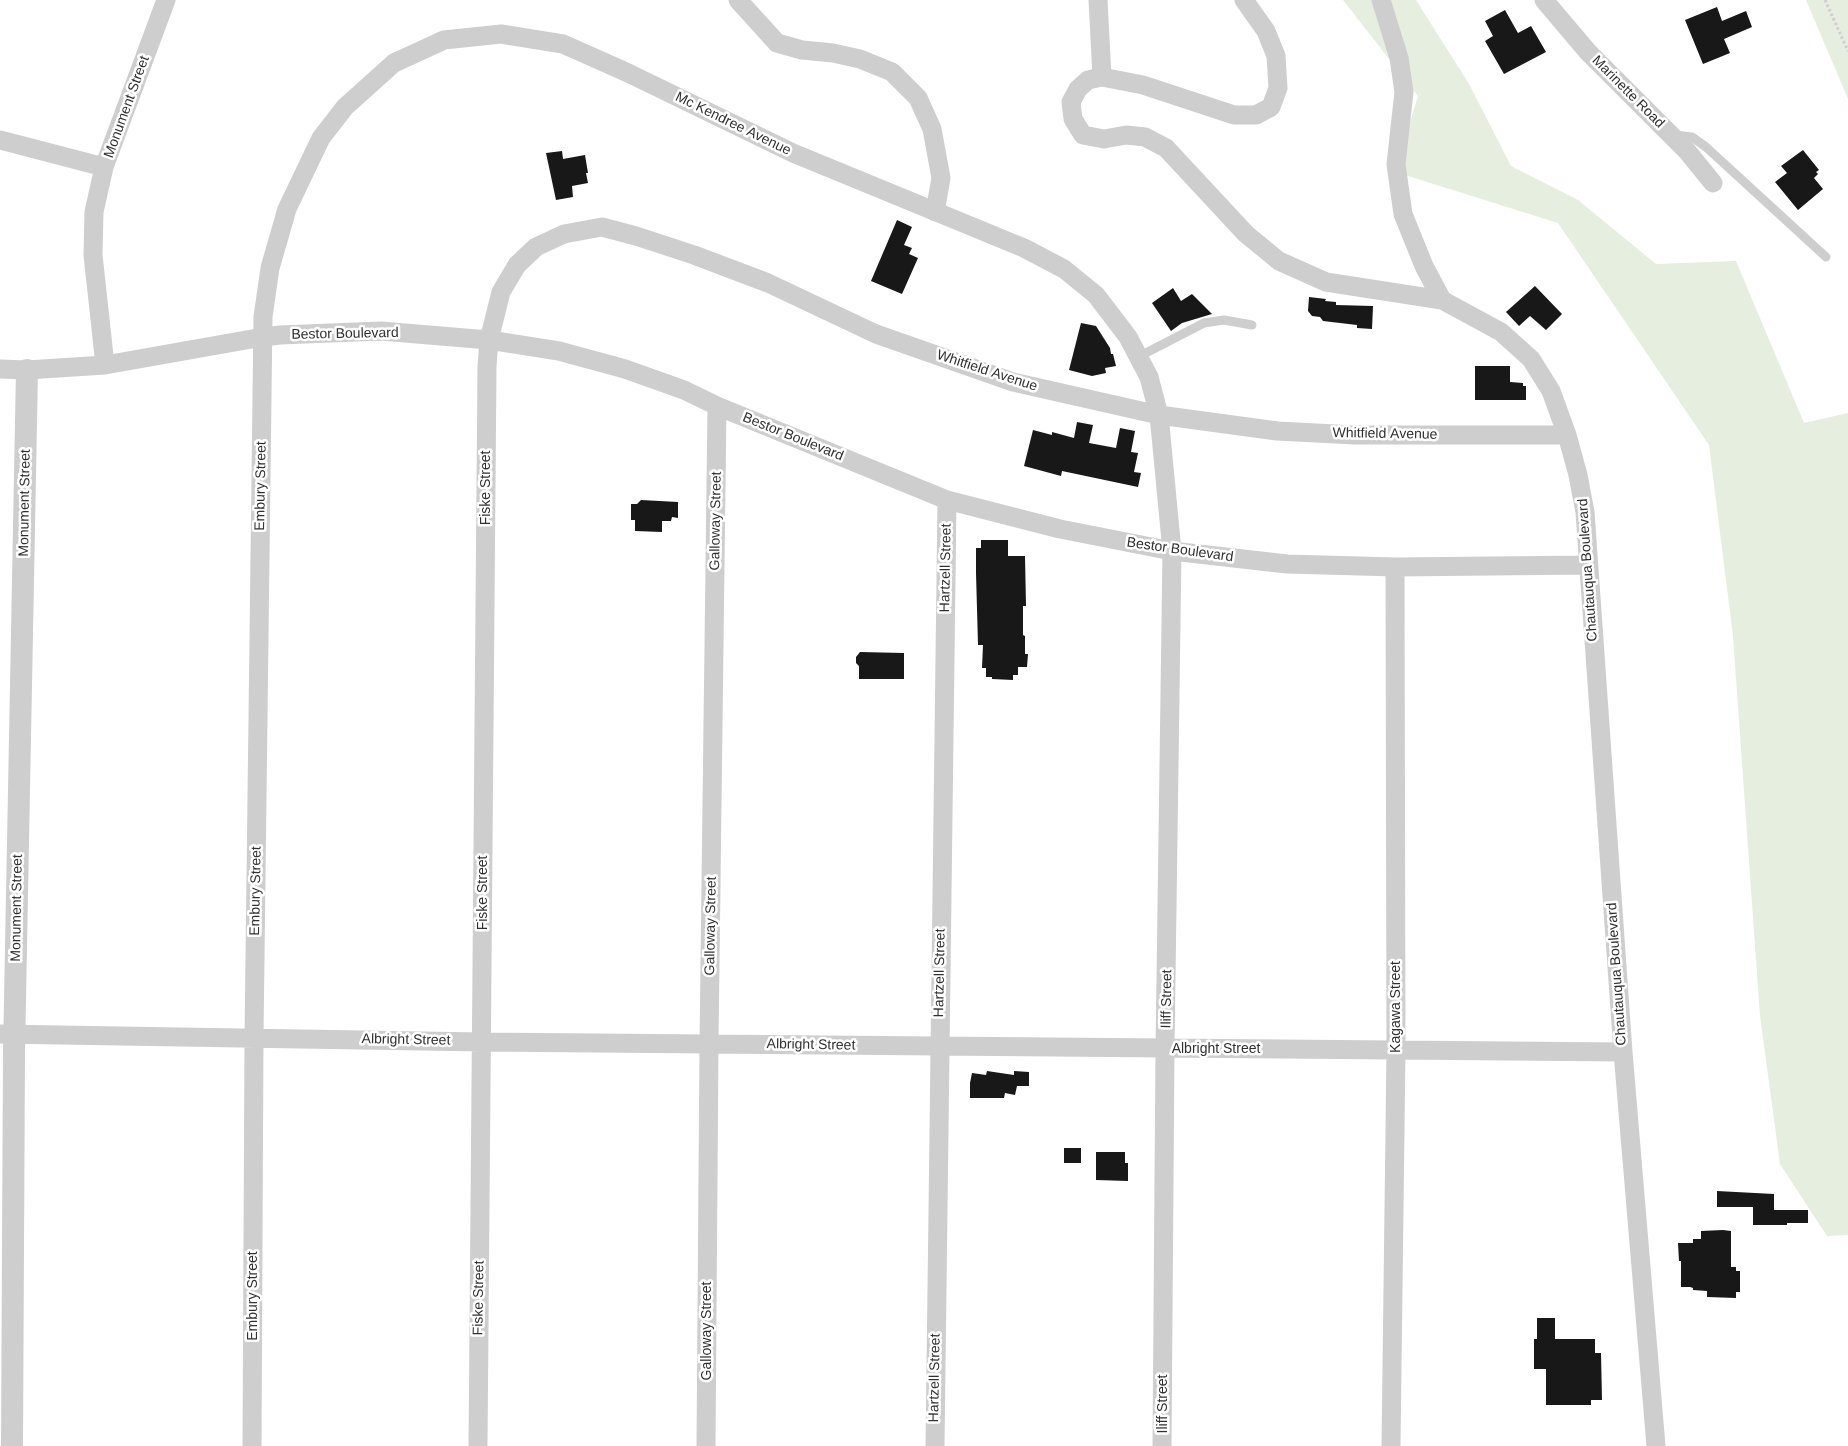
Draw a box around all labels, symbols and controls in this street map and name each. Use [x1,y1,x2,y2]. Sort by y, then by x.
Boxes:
street label: Marinette Road [1588,52,1668,132]
street label: Monument Street [101,54,153,160]
street label: Mc Kendree Avenue [672,89,794,159]
street label: Bestor Boulevard [291,325,399,343]
street label: Whitfield Avenue [935,347,1039,395]
street label: Bestor Boulevard [740,409,846,465]
street label: Whitfield Avenue [1332,425,1438,443]
street label: Embury Street [252,441,270,531]
street label: Monument Street [16,449,34,557]
street label: Fiske Street [478,451,494,525]
street label: Galloway Street [707,471,725,571]
street label: Chautauqua Boulevard [1575,498,1601,642]
street label: Hartzell Street [937,524,955,612]
street label: Bestor Boulevard [1126,534,1234,566]
street label: Embury Street [247,846,265,936]
street label: Monument Street [8,854,26,962]
street label: Fiske Street [475,856,491,930]
street label: Galloway Street [702,876,720,976]
street label: Chautauqua Boulevard [1604,902,1630,1046]
street label: Hartzell Street [931,929,949,1017]
street label: Kagawa Street [1388,961,1404,1053]
street label: Iliff Street [1158,969,1176,1029]
street label: Albright Street [362,1031,450,1049]
street label: Albright Street [767,1036,855,1054]
street label: Albright Street [1172,1041,1260,1057]
street label: Embury Street [245,1251,261,1341]
street label: Fiske Street [470,1261,488,1335]
street label: Galloway Street [699,1282,715,1380]
street label: Hartzell Street [926,1334,944,1422]
street label: Iliff Street [1155,1375,1171,1433]

